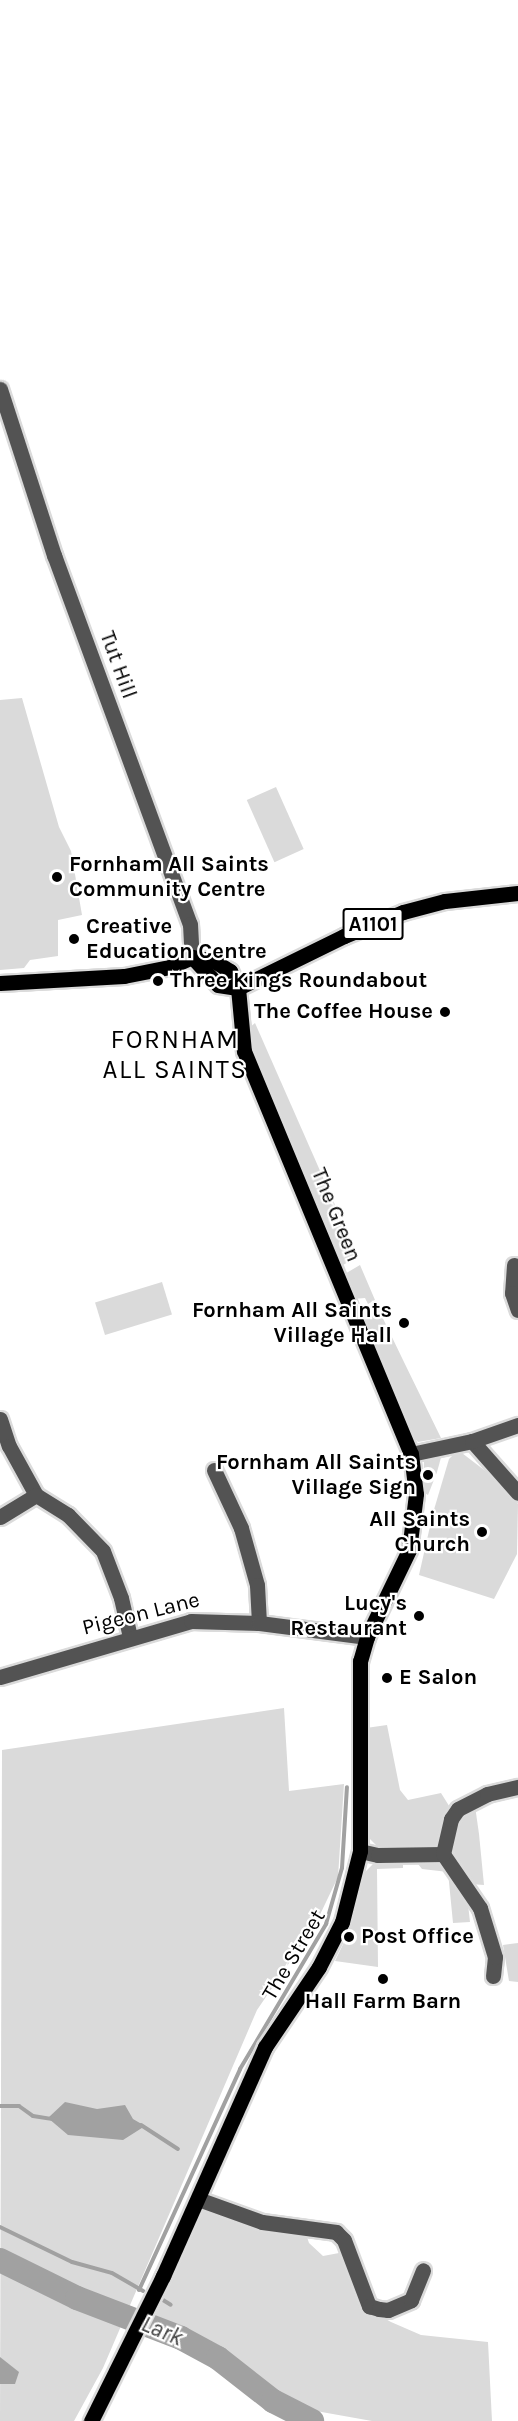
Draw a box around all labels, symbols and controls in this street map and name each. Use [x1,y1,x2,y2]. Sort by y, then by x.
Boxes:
street label: Tut Hill [94,628,142,702]
place label: Fornham All Saints Community Centre [69,851,269,902]
marker: Fornham All Saints Community Centre [50,870,64,884]
road number: A1101 [342,906,404,942]
place label: Creative Education Centre [86,913,267,964]
marker: Creative Education Centre [67,932,81,946]
place label: Three Kings Roundabout [170,968,427,994]
marker: Three Kings Roundabout [151,974,165,988]
place label: The Coffee House [254,999,433,1025]
marker: The Coffee House [438,1005,452,1019]
district label: FORNHAM ALL SAINTS [103,1024,247,1086]
street label: The Green [305,1164,367,1266]
place label: Fornham All Saints Village Hall [192,1297,392,1348]
marker: Fornham All Saints Village Hall [397,1316,411,1330]
place label: Fornham All Saints Village Sign [216,1449,416,1500]
marker: Fornham All Saints Village Sign [421,1468,435,1482]
place label: All Saints Church [369,1506,470,1558]
marker: All Saints Church [475,1525,489,1539]
street label: Pigeon Lane [80,1587,202,1641]
place label: Lucy's Restaurant [290,1590,407,1642]
marker: Lucy's Restaurant [412,1609,426,1623]
place label: E Salon [399,1665,477,1691]
marker: E Salon [380,1671,394,1685]
street label: The Street [257,1905,331,2005]
place label: Post Office [361,1924,474,1950]
marker: Post Office [342,1930,356,1944]
marker: Hall Farm Barn [376,1972,390,1986]
place label: Hall Farm Barn [305,1989,461,2015]
water label: Lark [137,2309,187,2353]

